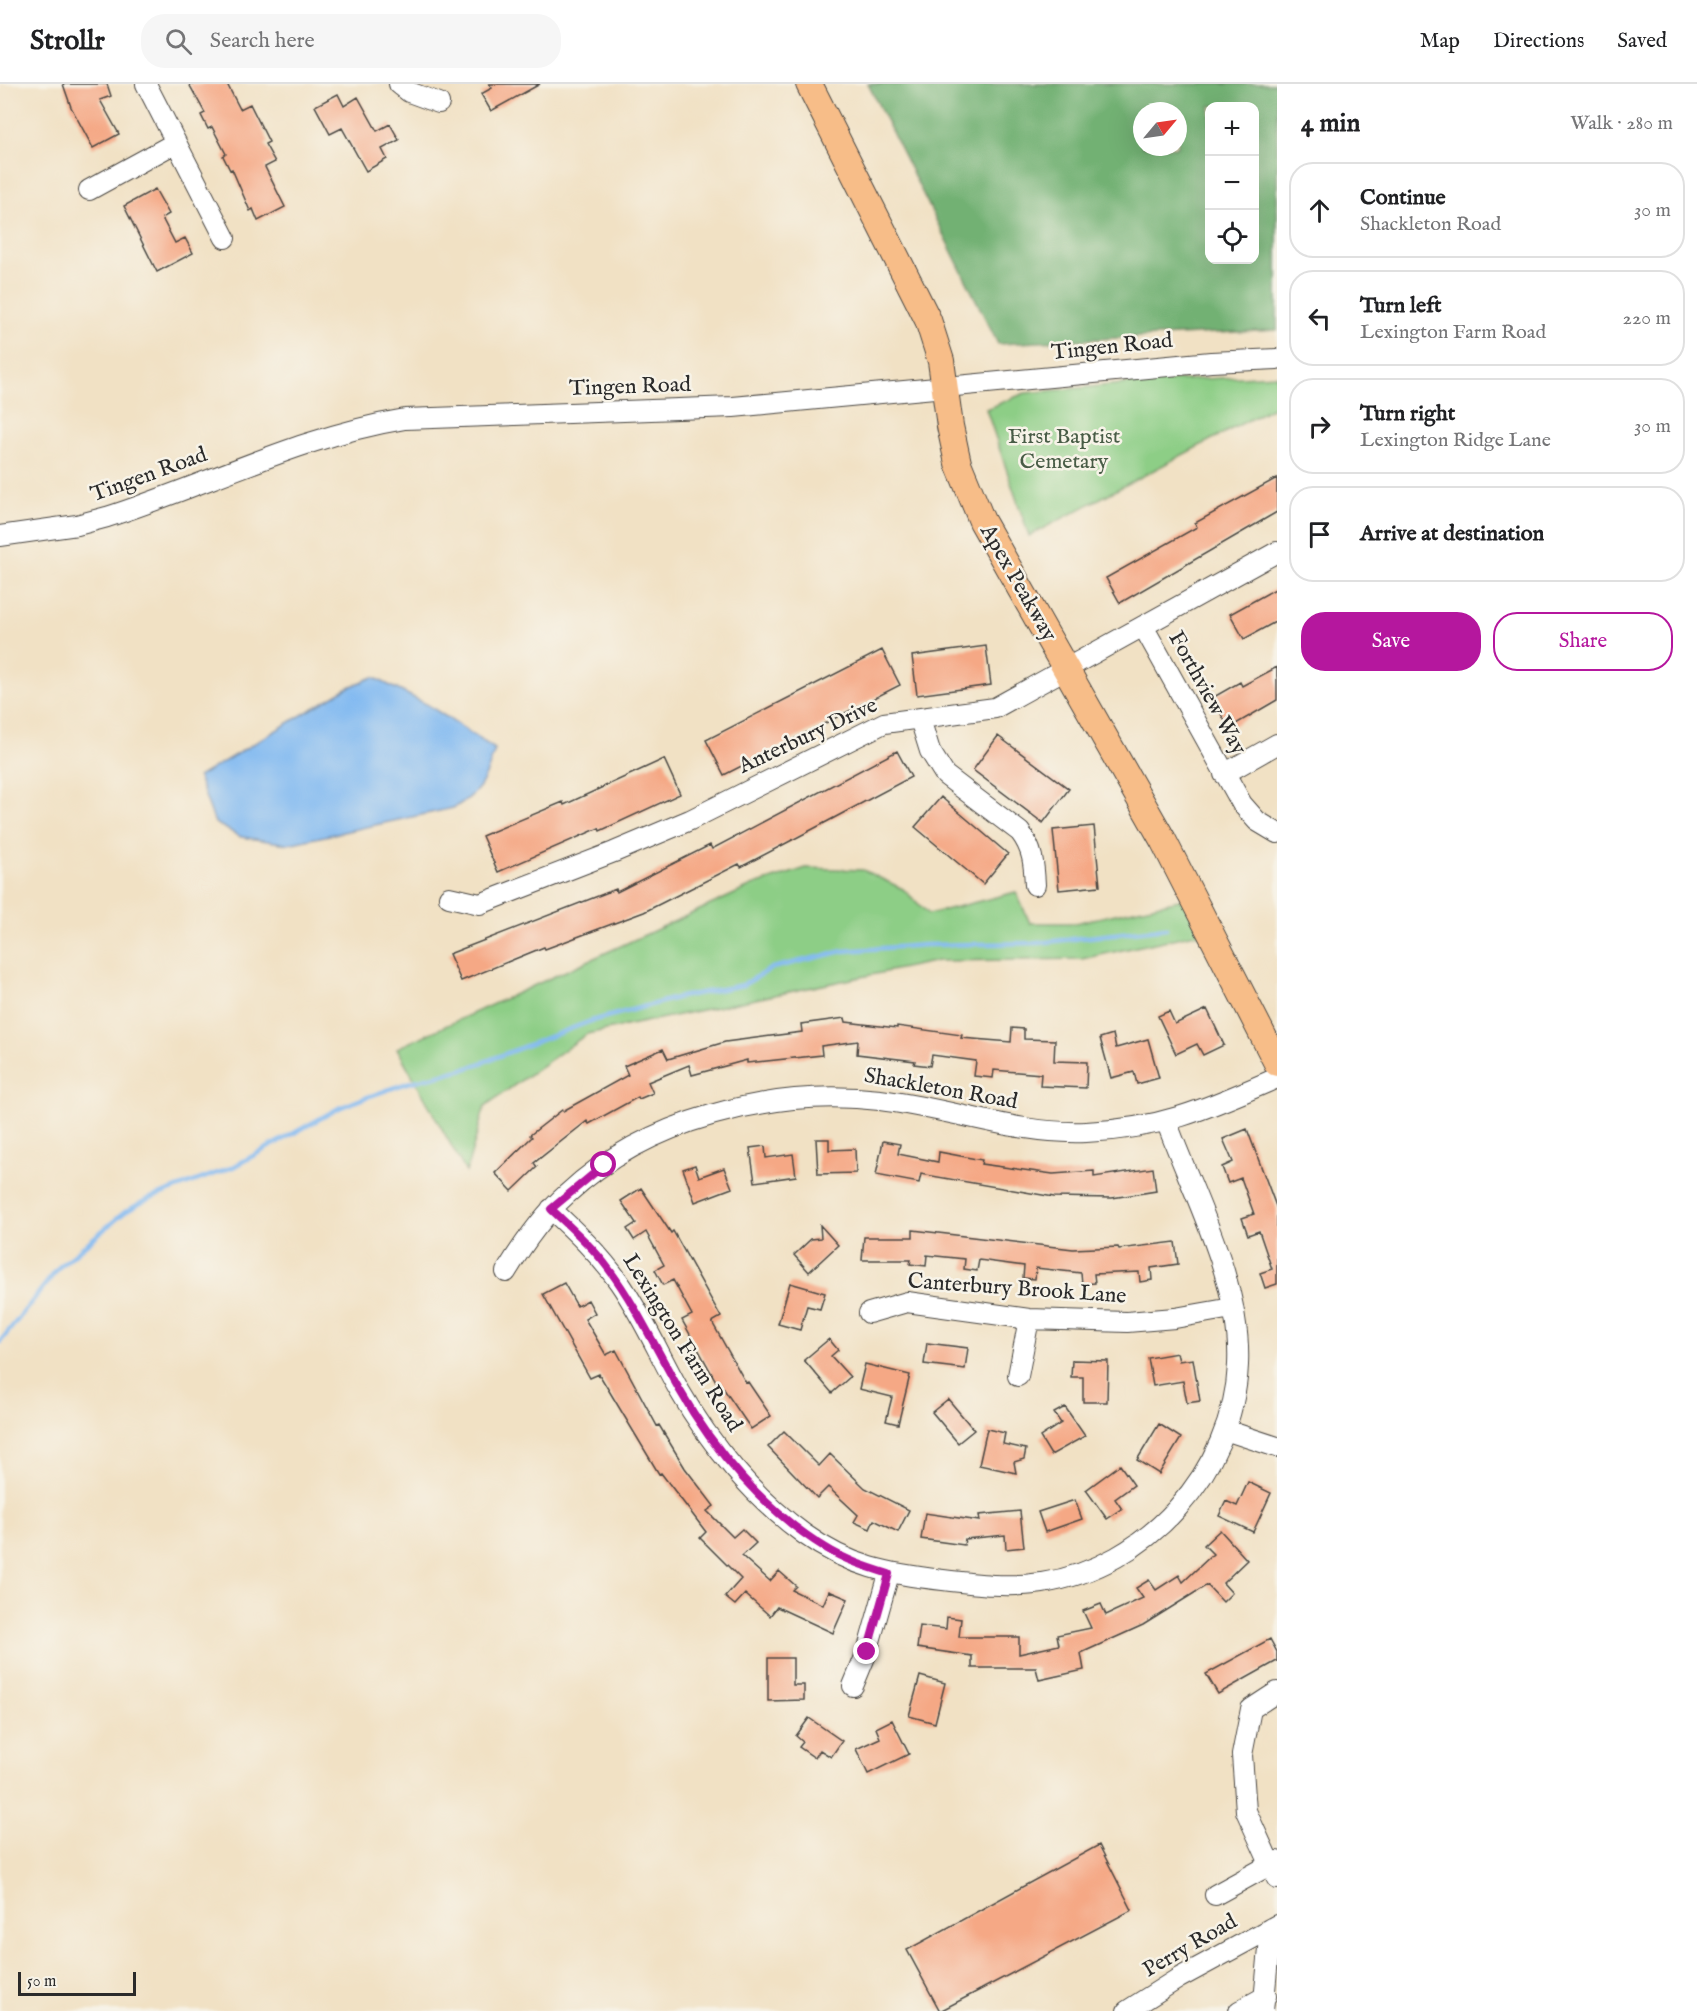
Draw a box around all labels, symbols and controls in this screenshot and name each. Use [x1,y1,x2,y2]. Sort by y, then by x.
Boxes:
search box [141,14,561,68]
text: Strollr [30,24,105,59]
icon: search [162,25,195,58]
text: Search here [210,27,315,55]
text: Map [1420,28,1460,55]
text: Directions [1493,28,1584,55]
text: Saved [1617,28,1667,55]
north arrow [1133,102,1187,156]
map controls [1205,102,1259,264]
button: + [1205,102,1259,156]
text: 4 min [1301,107,1360,140]
text: Walk · 280 m [1570,111,1673,136]
button: − [1205,156,1259,210]
text: Continue [1360,184,1446,212]
icon: ahead [1303,194,1336,227]
text: 30 m [1634,198,1671,223]
button: locate [1205,210,1259,264]
text: Shackleton Road [1360,212,1501,237]
text: Turn left [1360,292,1442,320]
icon: left [1303,302,1336,335]
text: 220 m [1623,306,1671,331]
text: Lexington Farm Road [1360,320,1546,345]
street label: Tingen Road [1050,327,1174,367]
street label: Tingen Road [569,371,692,403]
text: Turn right [1360,400,1455,428]
icon: right [1303,410,1336,443]
text: 30 m [1634,414,1671,439]
park label: First Baptist Cemetary [1008,423,1121,476]
text: Lexington Ridge Lane [1360,428,1551,453]
street label: Tingen Road [87,441,211,509]
icon: arrive [1303,518,1336,551]
street label: Apex Peakway [973,519,1063,647]
text: Arrive at destination [1360,520,1544,548]
button: Save [1301,612,1481,671]
button: Share [1493,612,1673,671]
street label: Forthview Way [1161,626,1253,760]
street label: Anterbury Drive [733,692,882,781]
street label: Shackleton Road [862,1062,1020,1116]
route start [590,1151,616,1177]
street label: Lexington Farm Road [616,1249,748,1437]
street label: Canterbury Brook Lane [907,1267,1127,1311]
route end [853,1638,879,1664]
street label: Perry Road [1138,1908,1242,1984]
scale bar [18,1969,136,1996]
text: 50 m [27,1972,56,1992]

